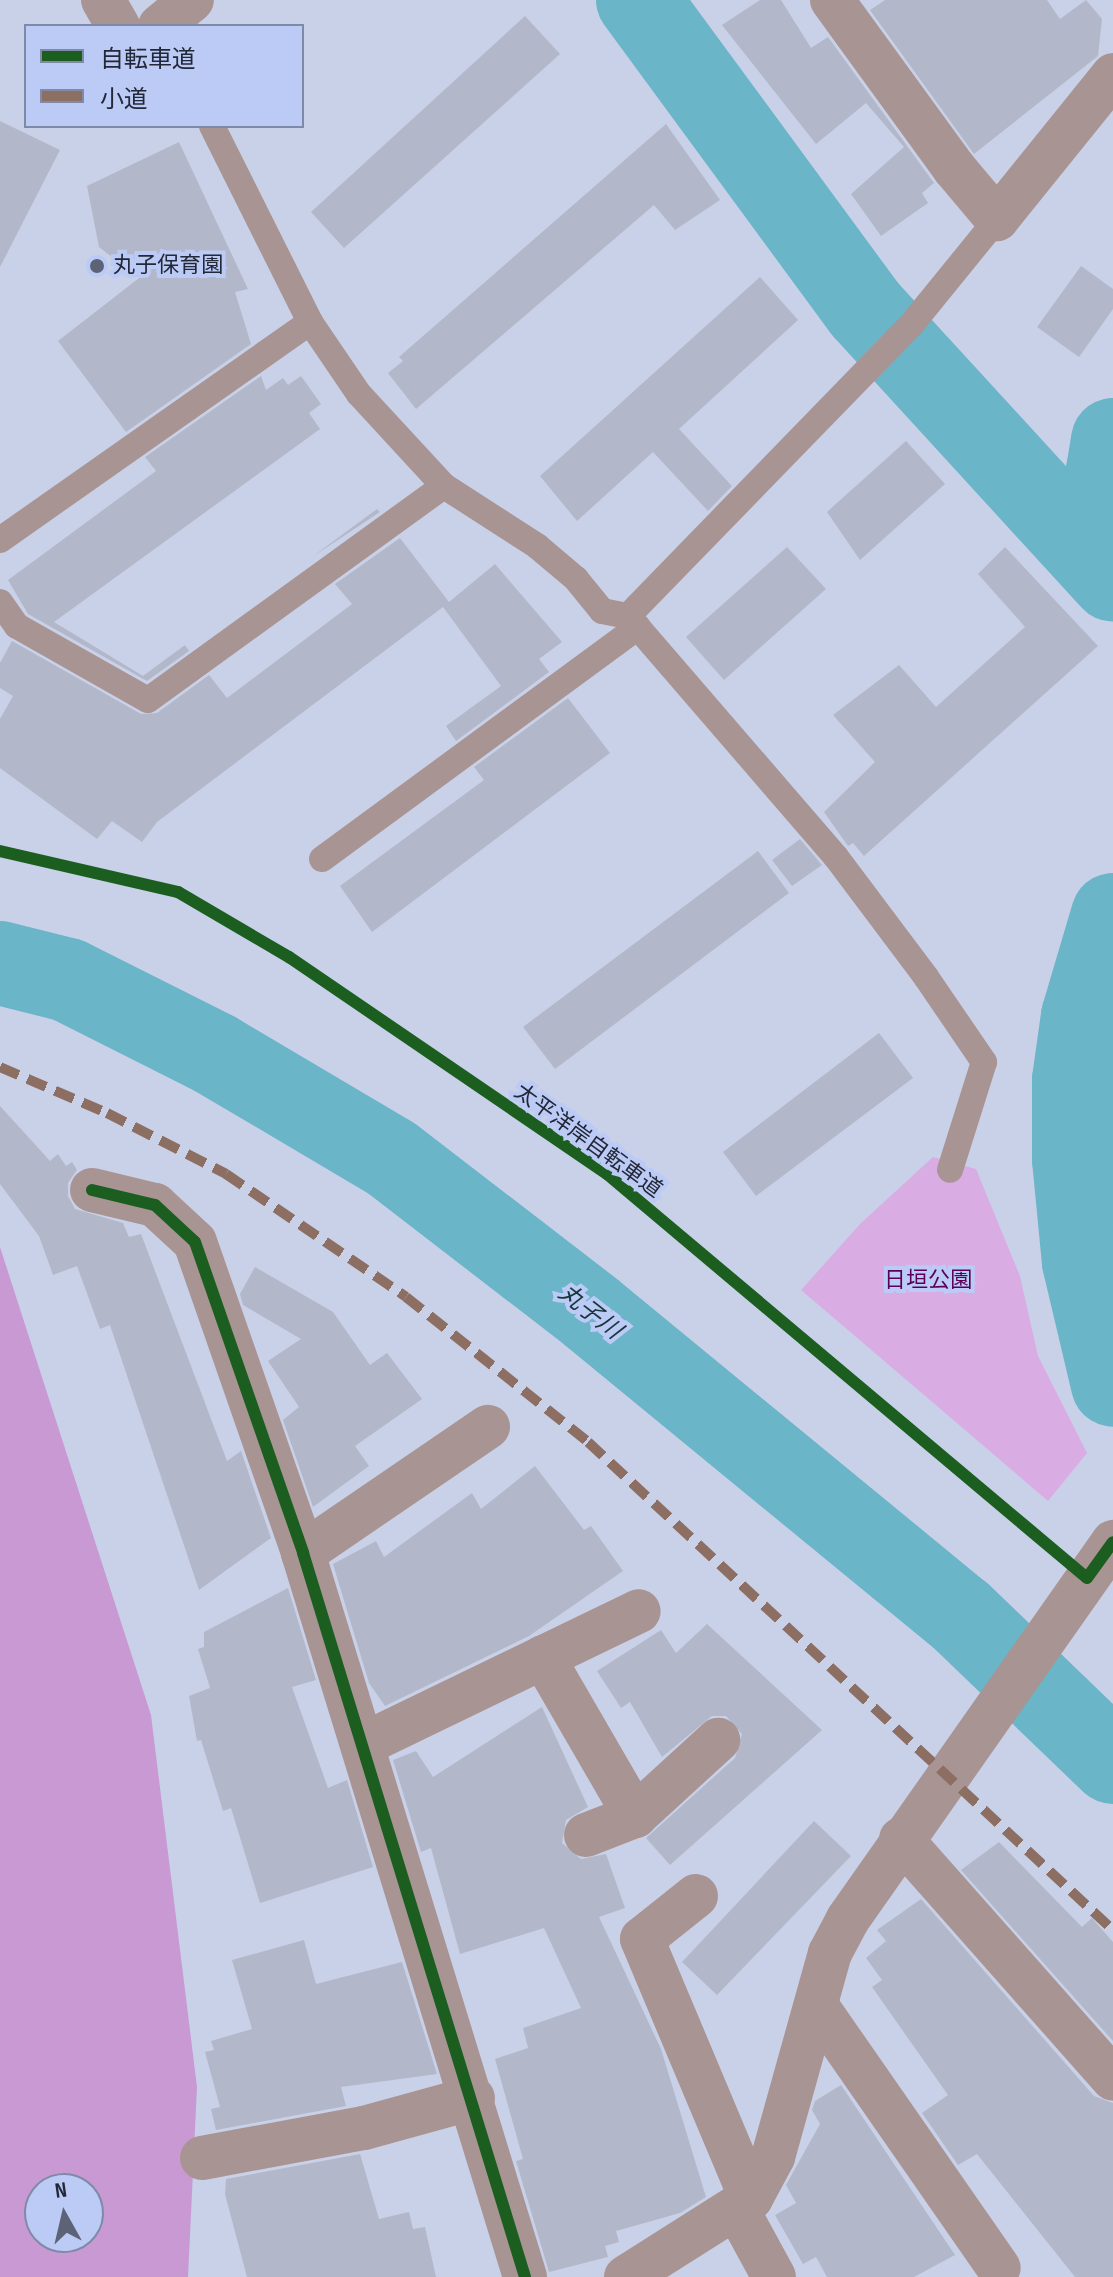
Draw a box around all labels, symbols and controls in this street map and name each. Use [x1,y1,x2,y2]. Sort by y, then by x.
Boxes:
legend [24,24,304,128]
text: 自転車道 [100,45,196,74]
text: 小道 [100,85,148,114]
place label: 丸子保育園 [113,253,223,279]
marker: 丸子保育園 [88,257,106,275]
street label: 太平洋岸自転車道 [509,1079,667,1203]
park label: 日垣公園 [884,1268,972,1294]
water label: 丸子川 [553,1278,627,1346]
north arrow [24,2173,104,2253]
text: N [53,2177,69,2205]

